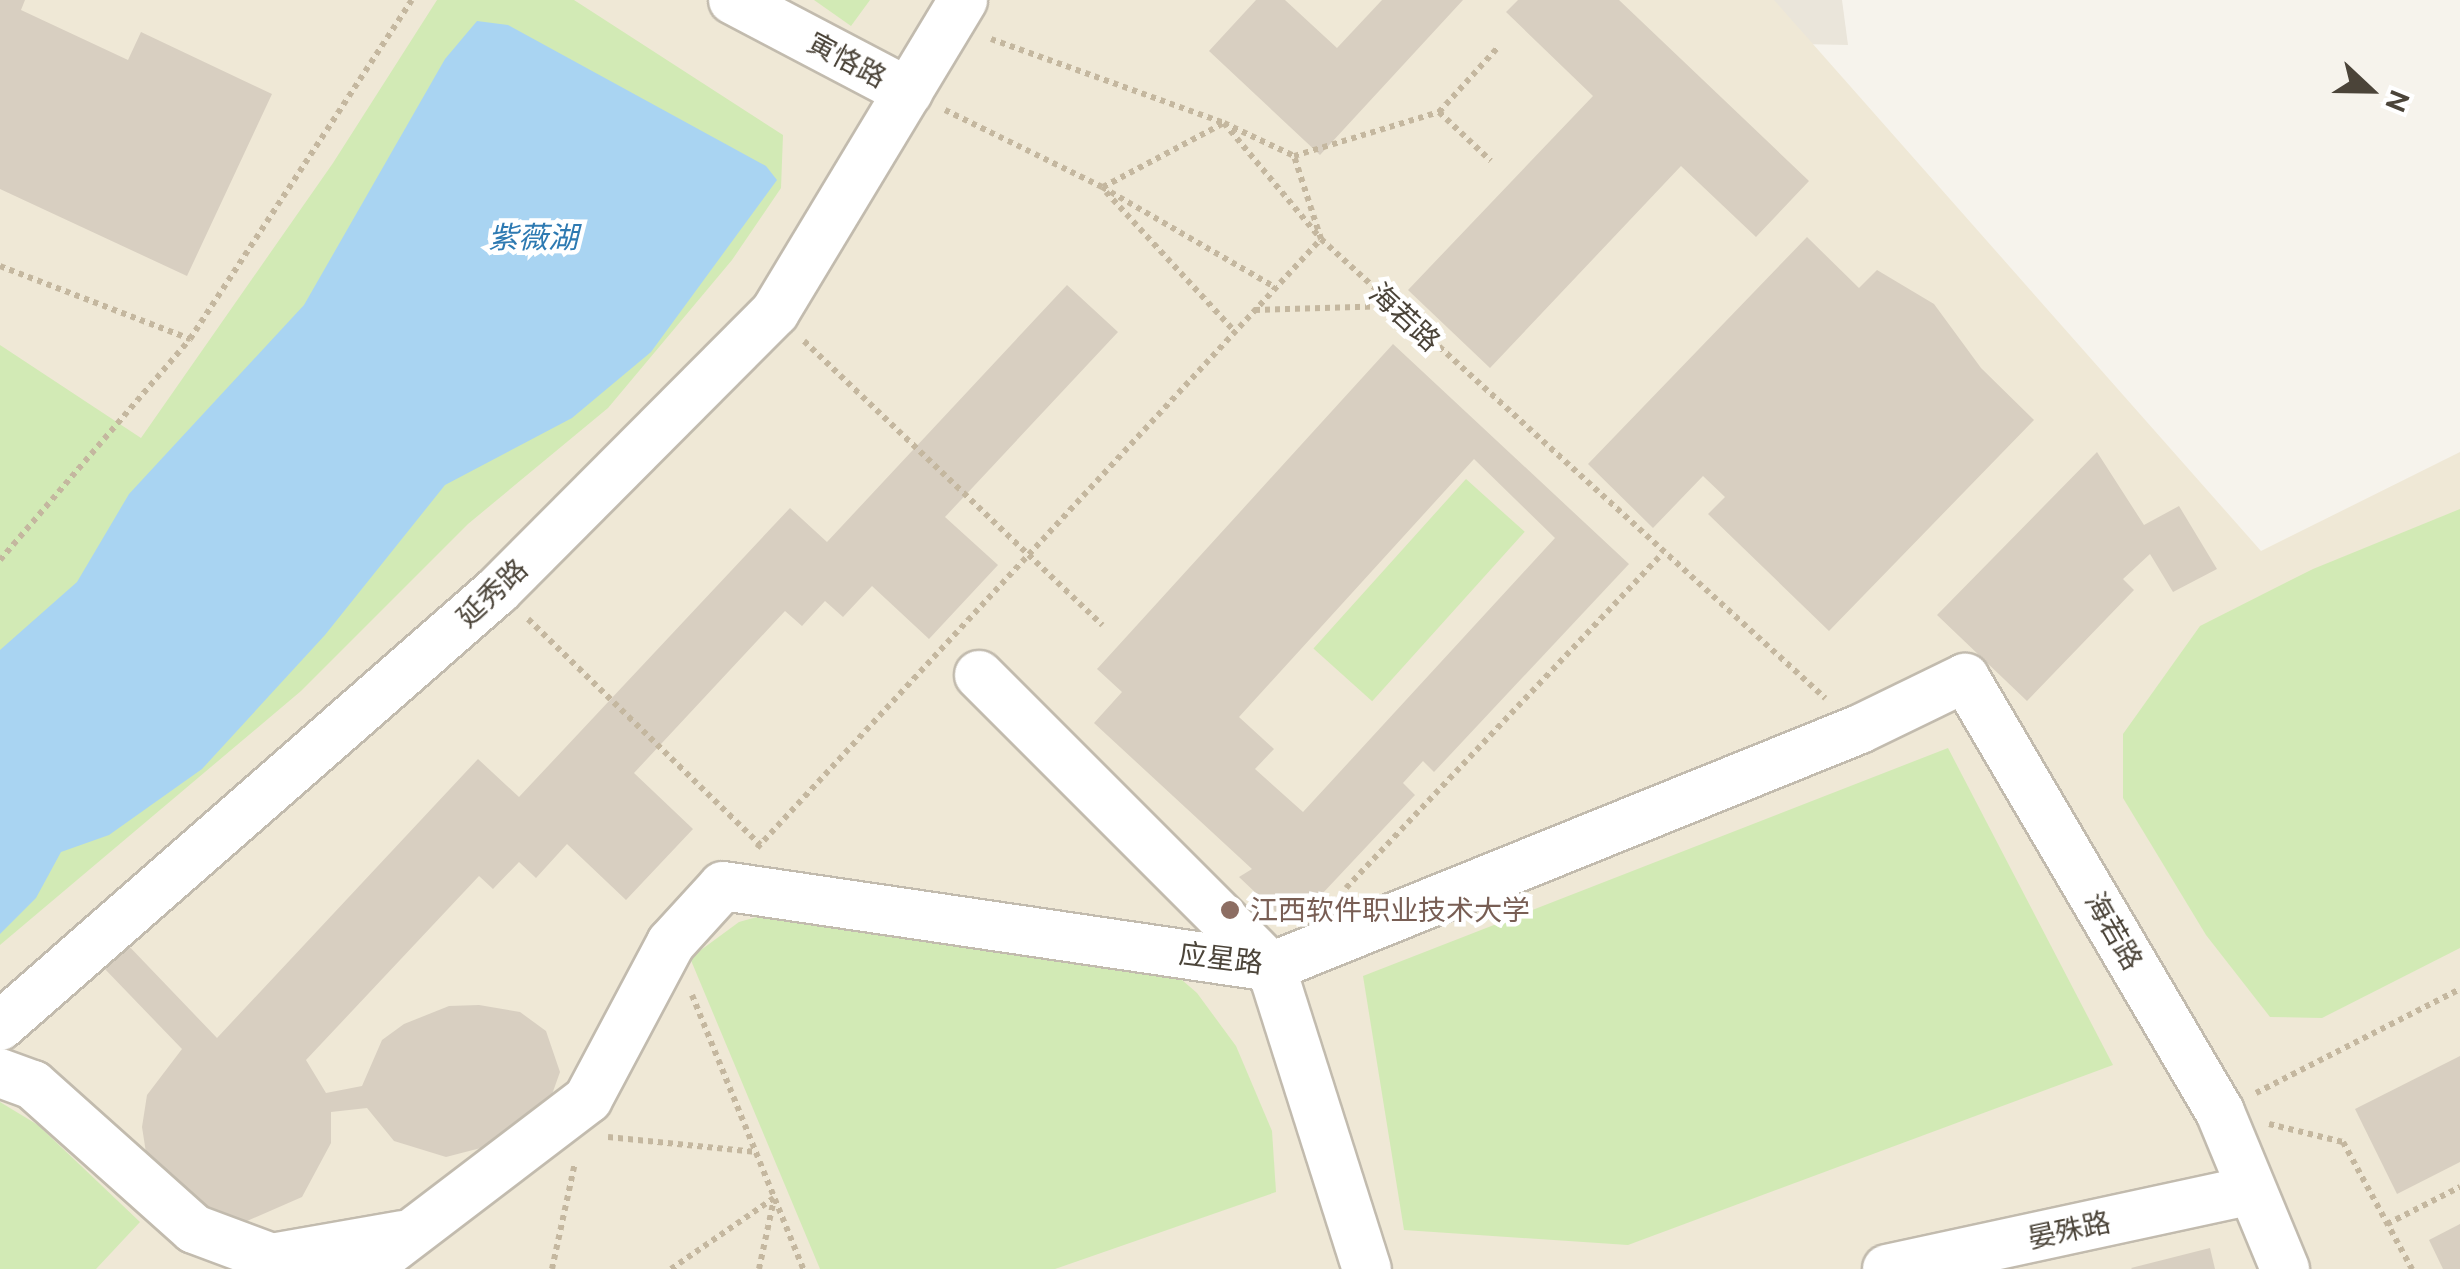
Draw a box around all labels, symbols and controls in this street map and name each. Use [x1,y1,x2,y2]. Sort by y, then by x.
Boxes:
street label: 寅恪路 [802,25,892,95]
north arrow [2320,40,2420,140]
text: N [2380,86,2417,117]
water label: 紫薇湖 [488,219,578,255]
street label: 海若路 [1363,276,1447,358]
street label: 延秀路 [450,552,534,634]
street label: 海若路 [2078,886,2150,976]
place label: 江西软件职业技术大学 [1250,893,1530,927]
marker: 江西软件职业技术大学 [1219,899,1241,921]
street label: 应星路 [1177,936,1265,980]
street label: 晏殊路 [2024,1205,2114,1255]

